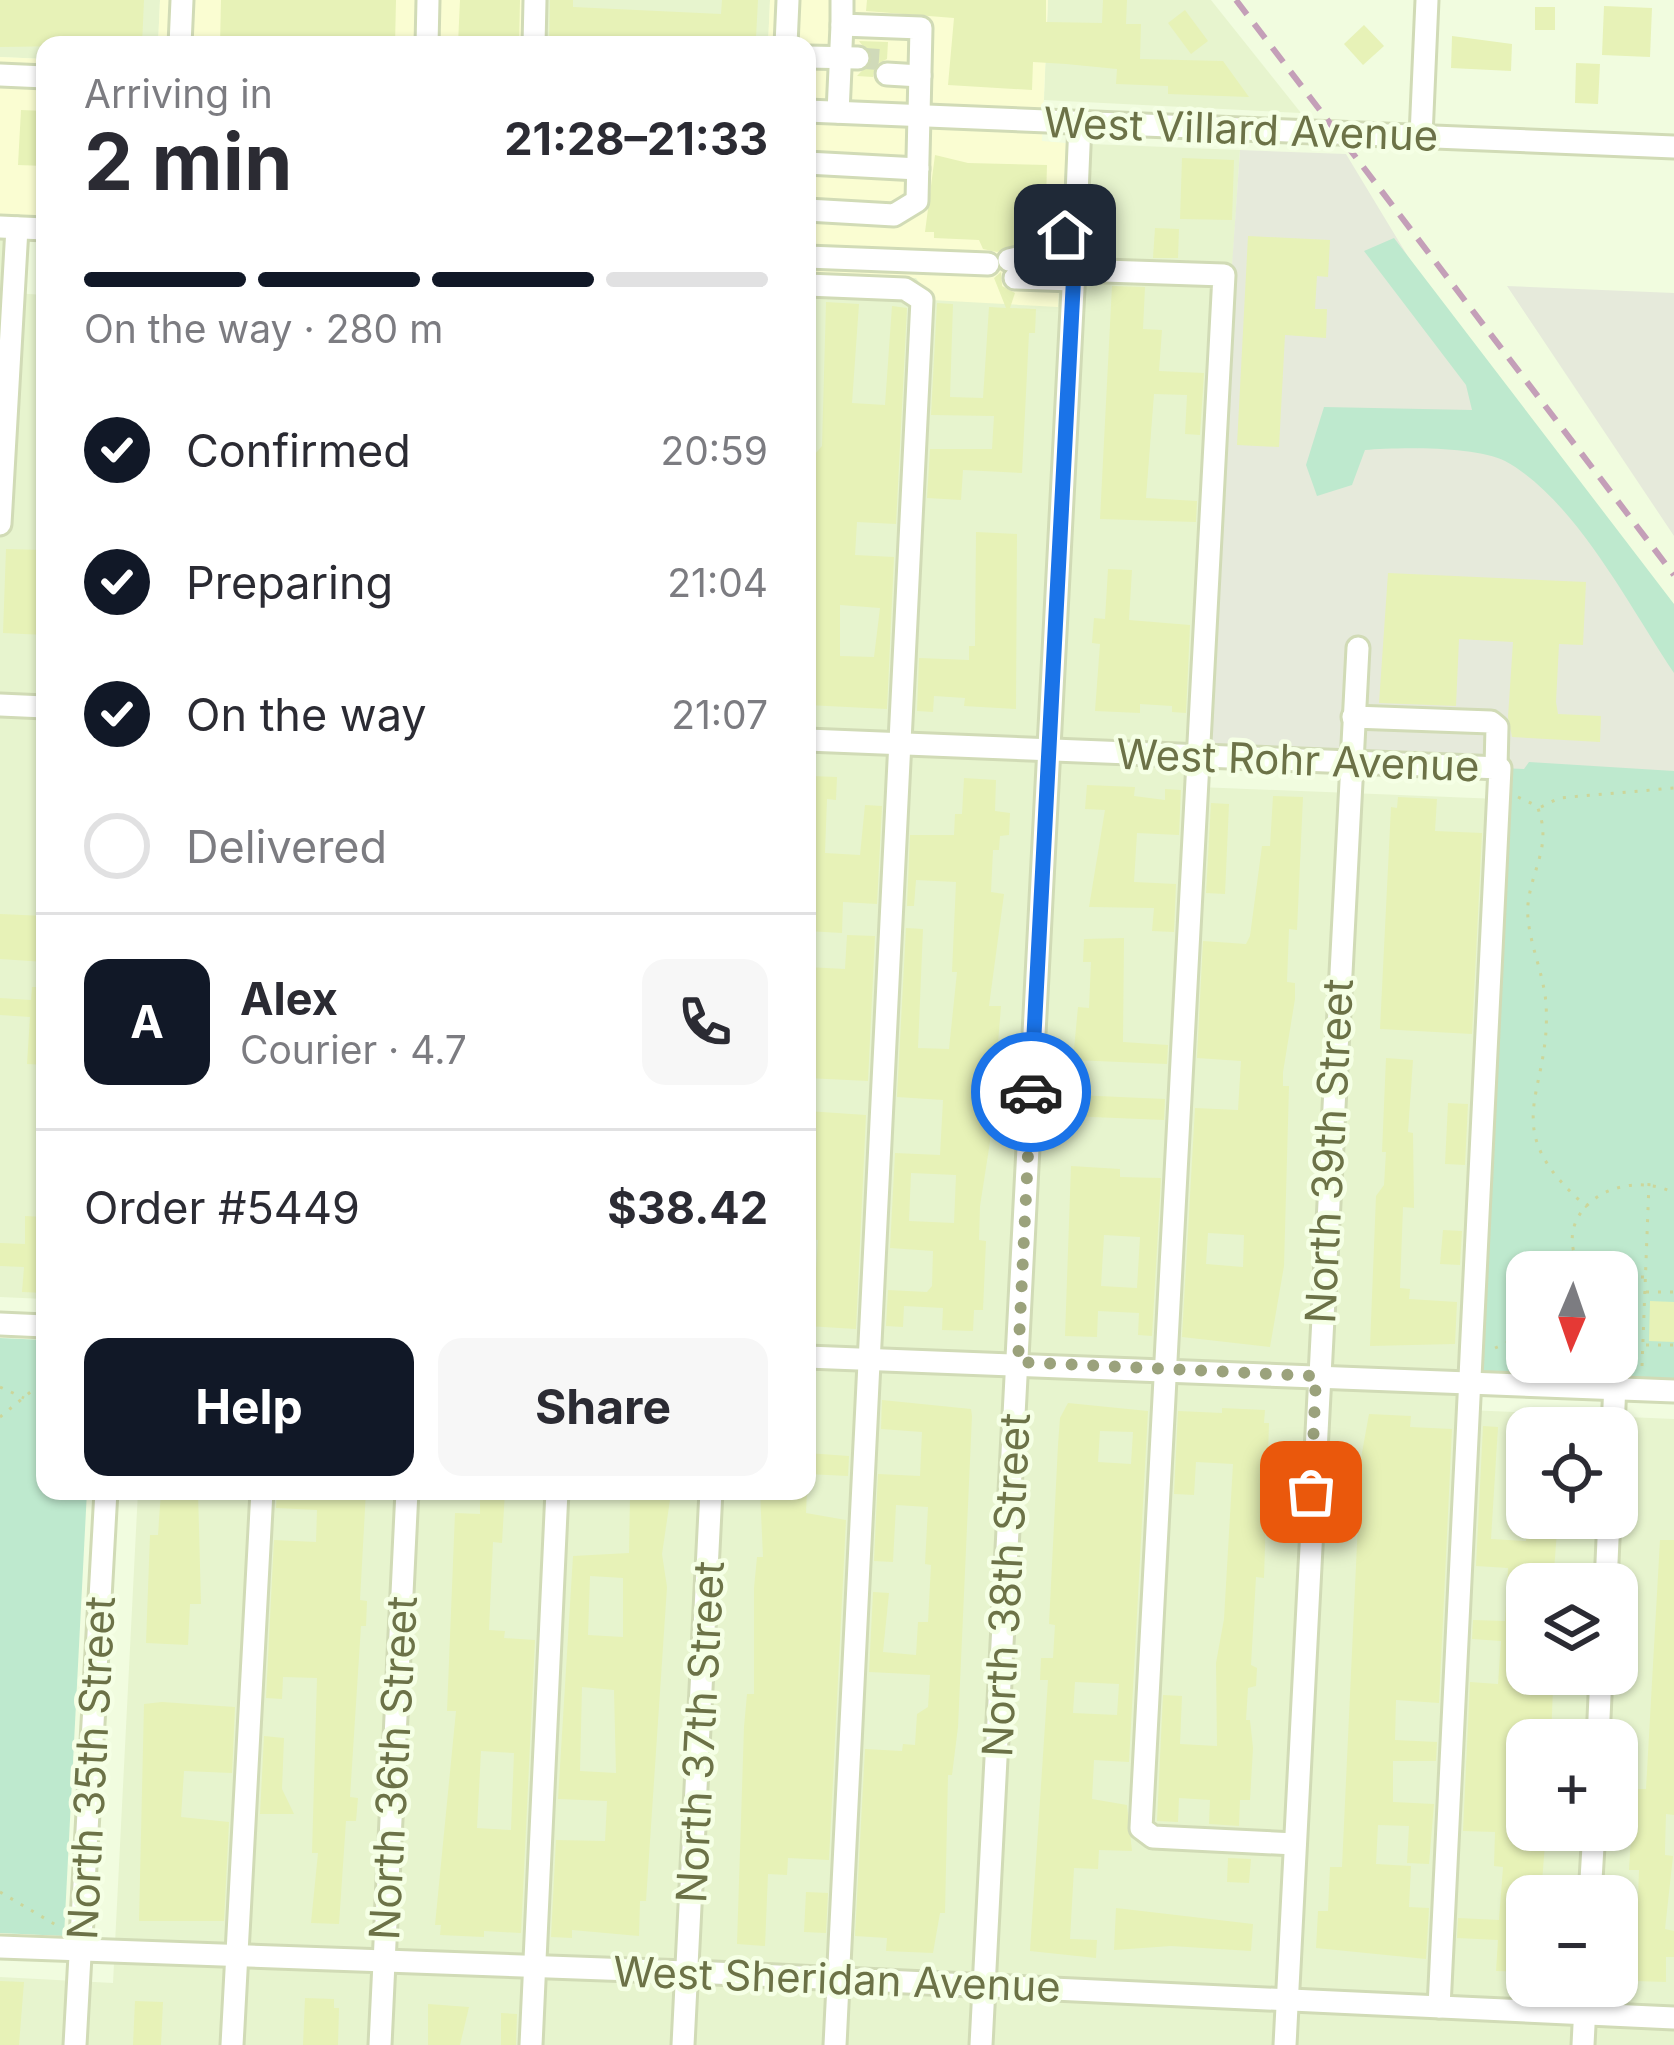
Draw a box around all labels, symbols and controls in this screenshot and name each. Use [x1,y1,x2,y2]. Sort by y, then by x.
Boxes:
text: Arriving in [84,70,273,117]
street label: West Villard Avenue [1043,96,1439,161]
text: 21:28–21:33 [504,111,768,166]
text: 2 min [84,114,292,209]
pin [1014,184,1116,286]
icon: home [1032,202,1098,268]
text: On the way · 280 m [84,305,443,352]
icon: check [84,417,150,483]
text: Confirmed [186,423,411,478]
text: 20:59 [660,427,768,474]
icon: check [84,549,150,615]
text: Preparing [186,555,393,610]
text: 21:04 [667,559,768,606]
icon: check [84,681,150,747]
text: On the way [186,687,427,742]
text: 21:07 [671,691,768,738]
street label: West Rohr Avenue [1116,728,1480,791]
text: Delivered [186,819,387,874]
button: phone [642,959,768,1085]
text: Alex [240,971,338,1026]
street label: North 39th Street [1294,977,1363,1325]
text: A [130,994,164,1049]
text: Courier · 4.7 [240,1026,467,1073]
courier [971,1032,1091,1152]
icon: car [998,1059,1064,1125]
text: Order #5449 [84,1180,360,1235]
text: $38.42 [607,1180,768,1235]
north arrow [1506,1251,1638,1383]
map controls [1506,1251,1638,2007]
button: Help [84,1338,414,1476]
button: Share [438,1338,768,1476]
button: locate [1506,1407,1638,1539]
street label: North 38th Street [971,1412,1040,1758]
pin [1260,1441,1362,1543]
icon: bag [1278,1459,1344,1525]
street label: North 37th Street [665,1560,734,1904]
button: layers [1506,1563,1638,1695]
street label: North 35th Street [56,1595,125,1941]
street label: North 36th Street [358,1595,427,1941]
button: + [1506,1719,1638,1851]
button: − [1506,1875,1638,2007]
street label: West Sheridan Avenue [612,1945,1062,2012]

